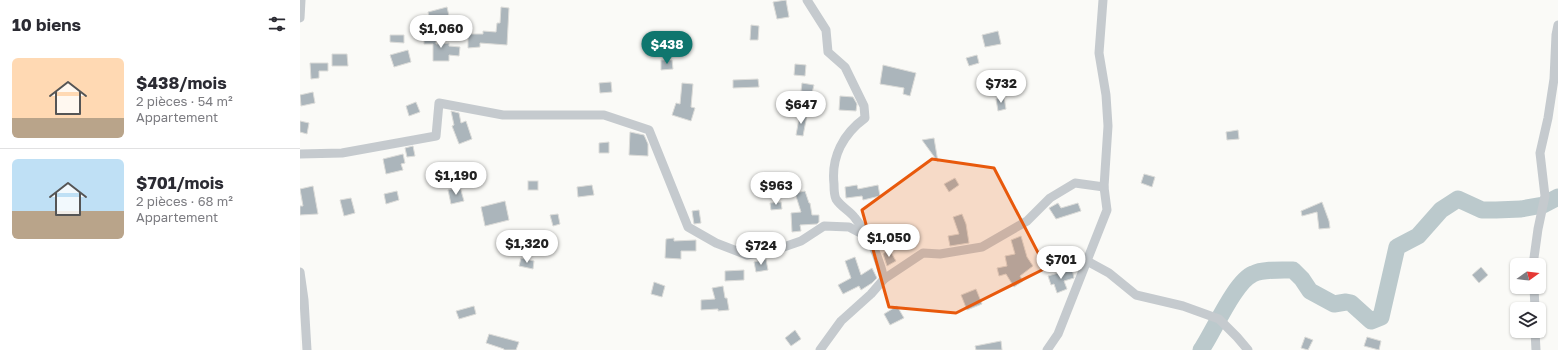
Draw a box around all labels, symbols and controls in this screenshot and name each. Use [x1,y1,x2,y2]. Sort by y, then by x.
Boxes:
icon: filters [266,13,288,35]
text: 10 biens [12,14,81,35]
pin: $1,060 [408,15,474,49]
text: $1,060 [419,20,463,36]
pin: $438 [643,31,691,65]
text: $438 [650,36,684,52]
pin: $732 [977,70,1025,104]
text: $438/mois [136,72,227,93]
icon: home [44,74,92,122]
text: $732 [985,75,1017,91]
pin: $647 [777,91,825,125]
text: 2 pièces · 54 m² [136,93,233,109]
text: $647 [785,96,817,112]
text: Appartement [136,109,218,125]
pin: $1,190 [423,162,489,196]
text: $1,190 [435,167,477,183]
text: $701/mois [136,172,224,193]
pin: $963 [752,172,800,206]
icon: home [44,175,92,223]
text: $963 [759,177,793,193]
text: 2 pièces · 68 m² [136,193,233,209]
text: Appartement [136,209,218,225]
pin: $1,050 [856,224,922,258]
text: $1,050 [867,229,911,245]
pin: $1,320 [494,230,560,264]
pin: $724 [737,232,785,266]
text: $1,320 [505,235,549,251]
text: $724 [745,237,777,253]
pin: $701 [1037,246,1085,280]
text: $701 [1046,251,1076,267]
north arrow [1510,258,1546,294]
map controls [1510,258,1546,338]
button: layers [1510,302,1546,338]

